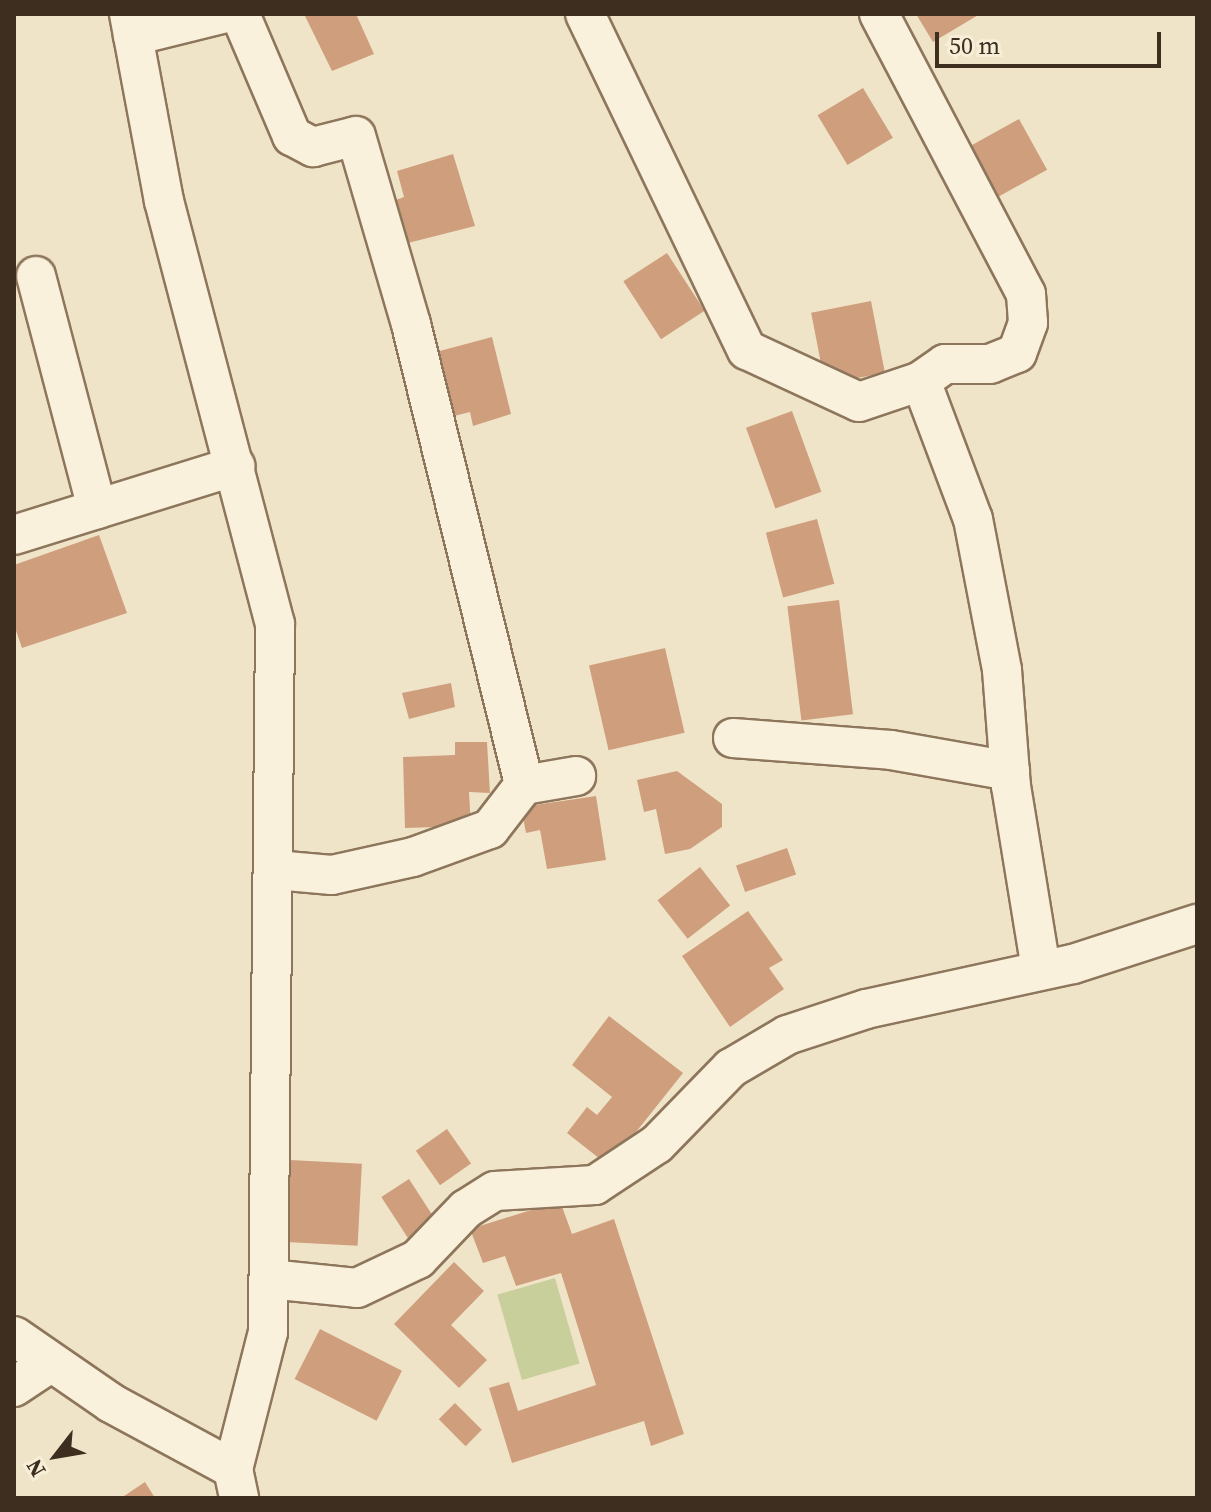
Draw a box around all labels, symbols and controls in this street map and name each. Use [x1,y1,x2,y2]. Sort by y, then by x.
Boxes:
scale bar [939,16,1165,66]
text: 50 m [949,29,1000,62]
north arrow [16,1416,96,1496]
text: N [18,1454,52,1483]

